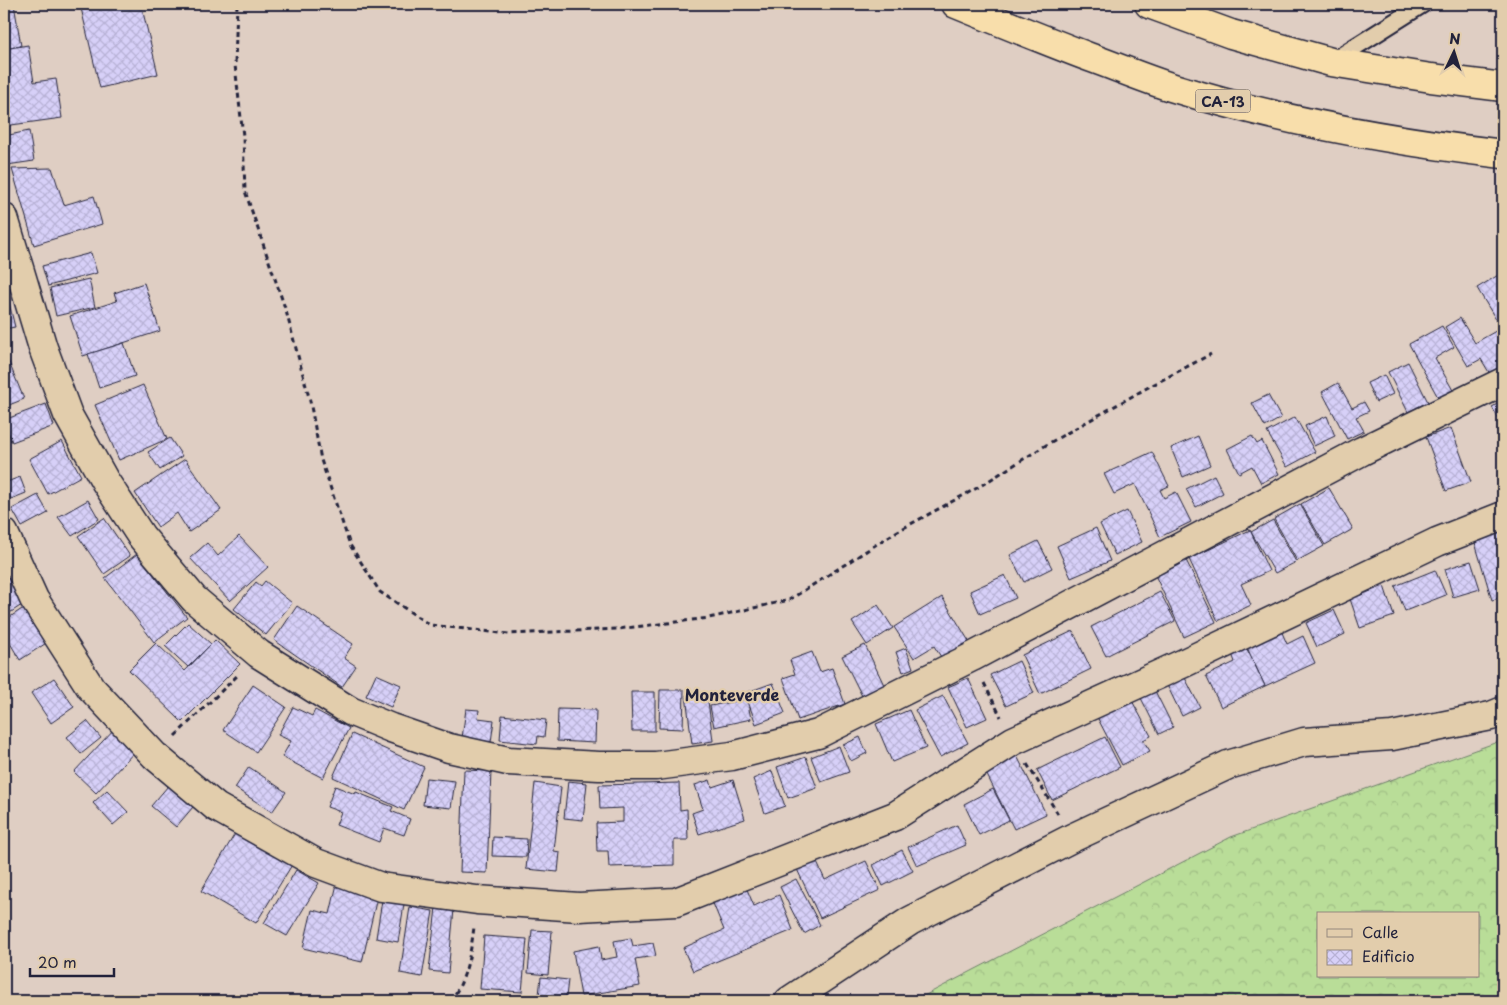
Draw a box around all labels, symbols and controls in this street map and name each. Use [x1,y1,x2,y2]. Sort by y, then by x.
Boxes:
north arrow [1430,28,1480,78]
text: N [1449,28,1461,49]
road number: CA-13 [1196,90,1250,112]
district label: Monteverde [685,682,780,706]
legend [1317,912,1480,978]
text: Calle [1362,920,1399,943]
text: Edificio [1362,944,1415,967]
scale bar [30,945,114,977]
text: 20 m [38,950,77,973]

